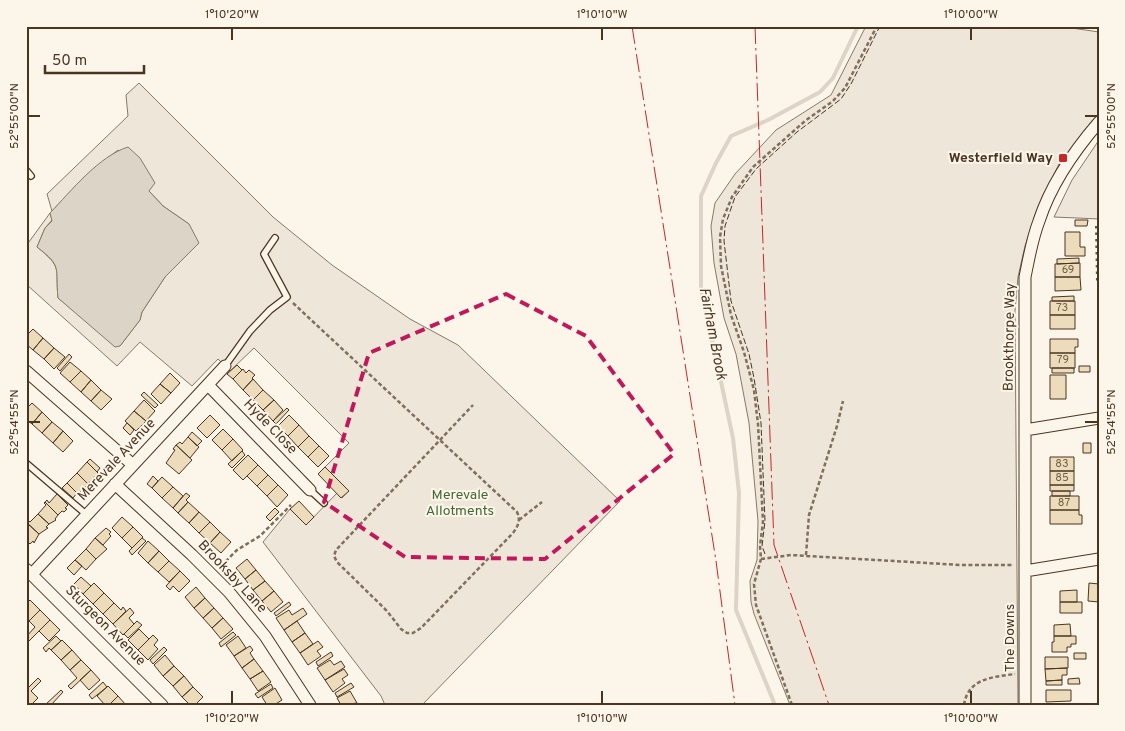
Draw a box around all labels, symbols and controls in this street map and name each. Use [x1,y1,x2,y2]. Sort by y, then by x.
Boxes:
text: 1°10'20"W [205,7,259,23]
text: 1°10'10"W [576,7,628,23]
text: 1°10'00"W [944,7,998,23]
scale bar [45,42,144,74]
text: 50 m [52,52,87,71]
text: 52°55'00"N [7,83,23,149]
text: 52°55'00"N [1104,83,1120,149]
place label: Westerfield Way [949,150,1053,167]
marker: Westerfield Way [1057,152,1069,164]
house number: 69 [1062,263,1074,277]
street label: Brookthorpe Way [1001,283,1019,391]
water label: Fairham Brook [694,286,730,382]
house number: 73 [1056,301,1068,315]
house number: 79 [1057,353,1069,367]
text: 52°54'55"N [7,389,23,455]
text: 52°54'55"N [1104,389,1120,455]
street label: Hyde Close [240,396,300,458]
street label: Merevale Avenue [75,415,159,505]
house number: 83 [1055,457,1069,471]
house number: 85 [1055,471,1069,485]
park label: Merevale Allotments [426,487,494,520]
house number: 87 [1058,496,1070,510]
street label: Brooksby Lane [194,537,270,617]
street label: Sturgeon Avenue [61,582,149,670]
street label: The Downs [1002,604,1019,672]
text: 1°10'20"W [205,711,259,727]
text: 1°10'10"W [576,711,628,727]
text: 1°10'00"W [944,711,998,727]

